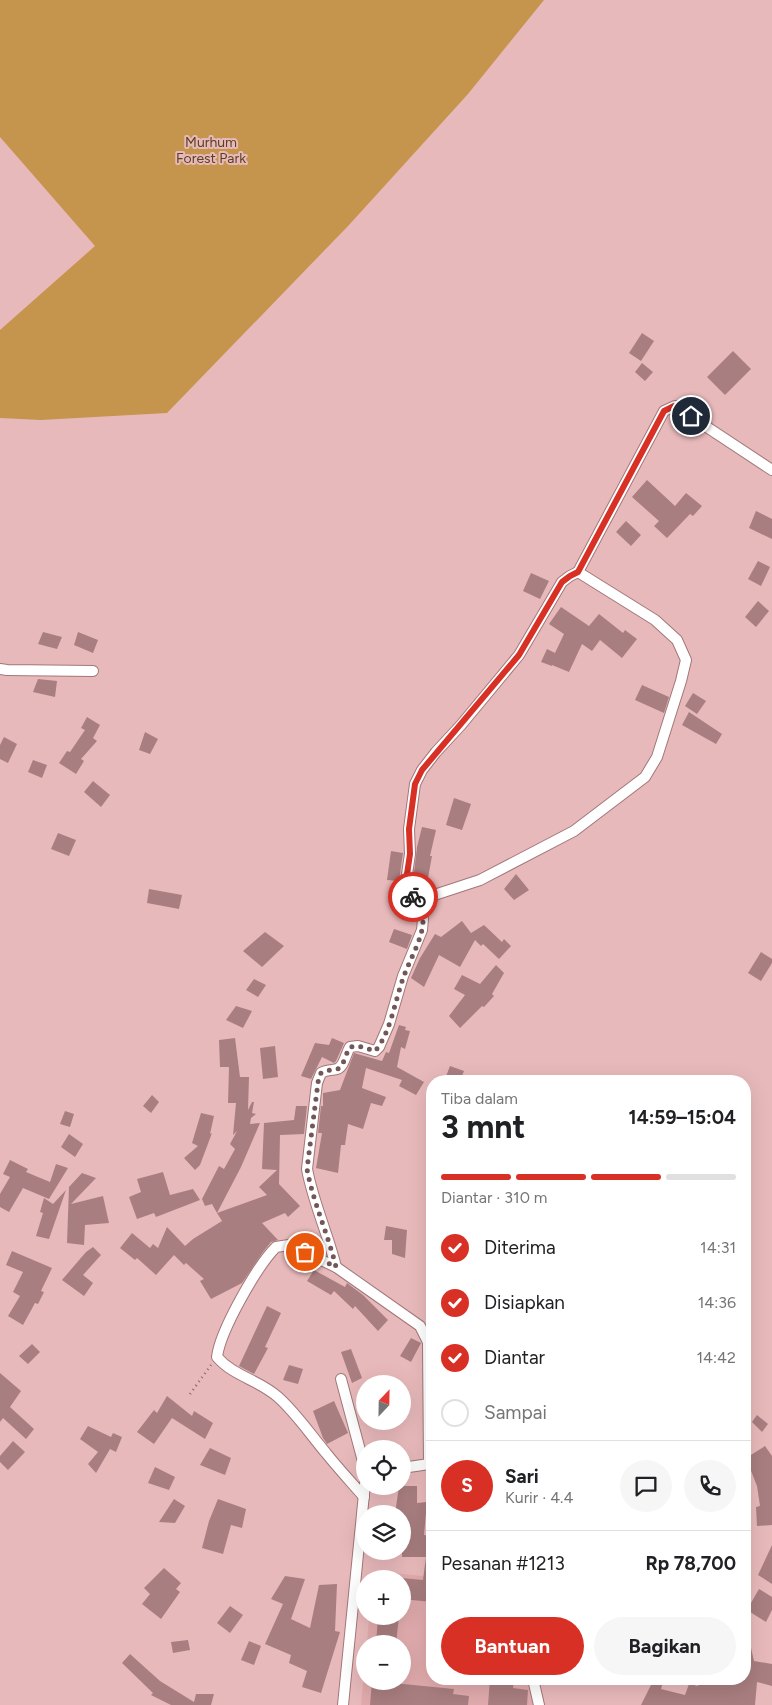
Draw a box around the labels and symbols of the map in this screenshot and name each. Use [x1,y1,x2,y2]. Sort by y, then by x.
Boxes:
park label: Murhum Forest Park [176,134,246,167]
pin [670,395,712,437]
courier [388,872,438,922]
pin [284,1231,326,1273]
north arrow [356,1375,411,1430]

